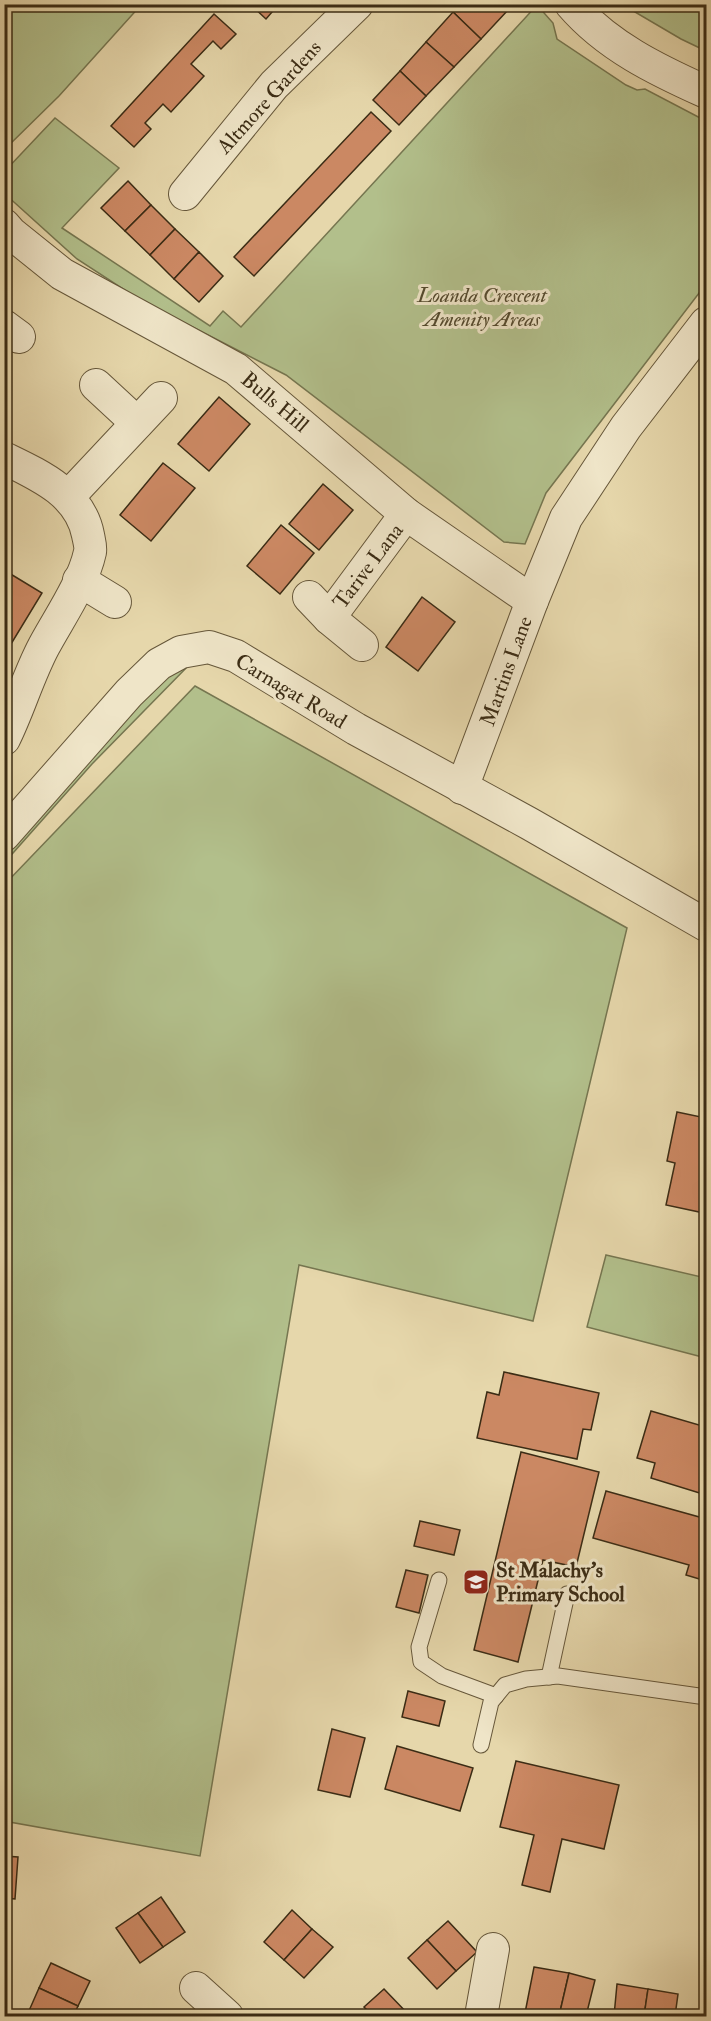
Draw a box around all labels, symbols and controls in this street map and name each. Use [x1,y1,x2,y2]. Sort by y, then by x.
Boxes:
street label: Altmore Gardens [211,35,328,161]
park label: Loanda Crescent Amenity Areas [416,282,548,333]
street label: Bulls Hill [235,366,315,439]
street label: Tarive Lana [327,518,410,615]
street label: Martins Lane [474,612,539,730]
street label: Carnagat Road [230,648,352,736]
place label: St Malachy's Primary School [496,1557,625,1608]
school or university icon: St Malachy's Primary School [461,1567,491,1597]

